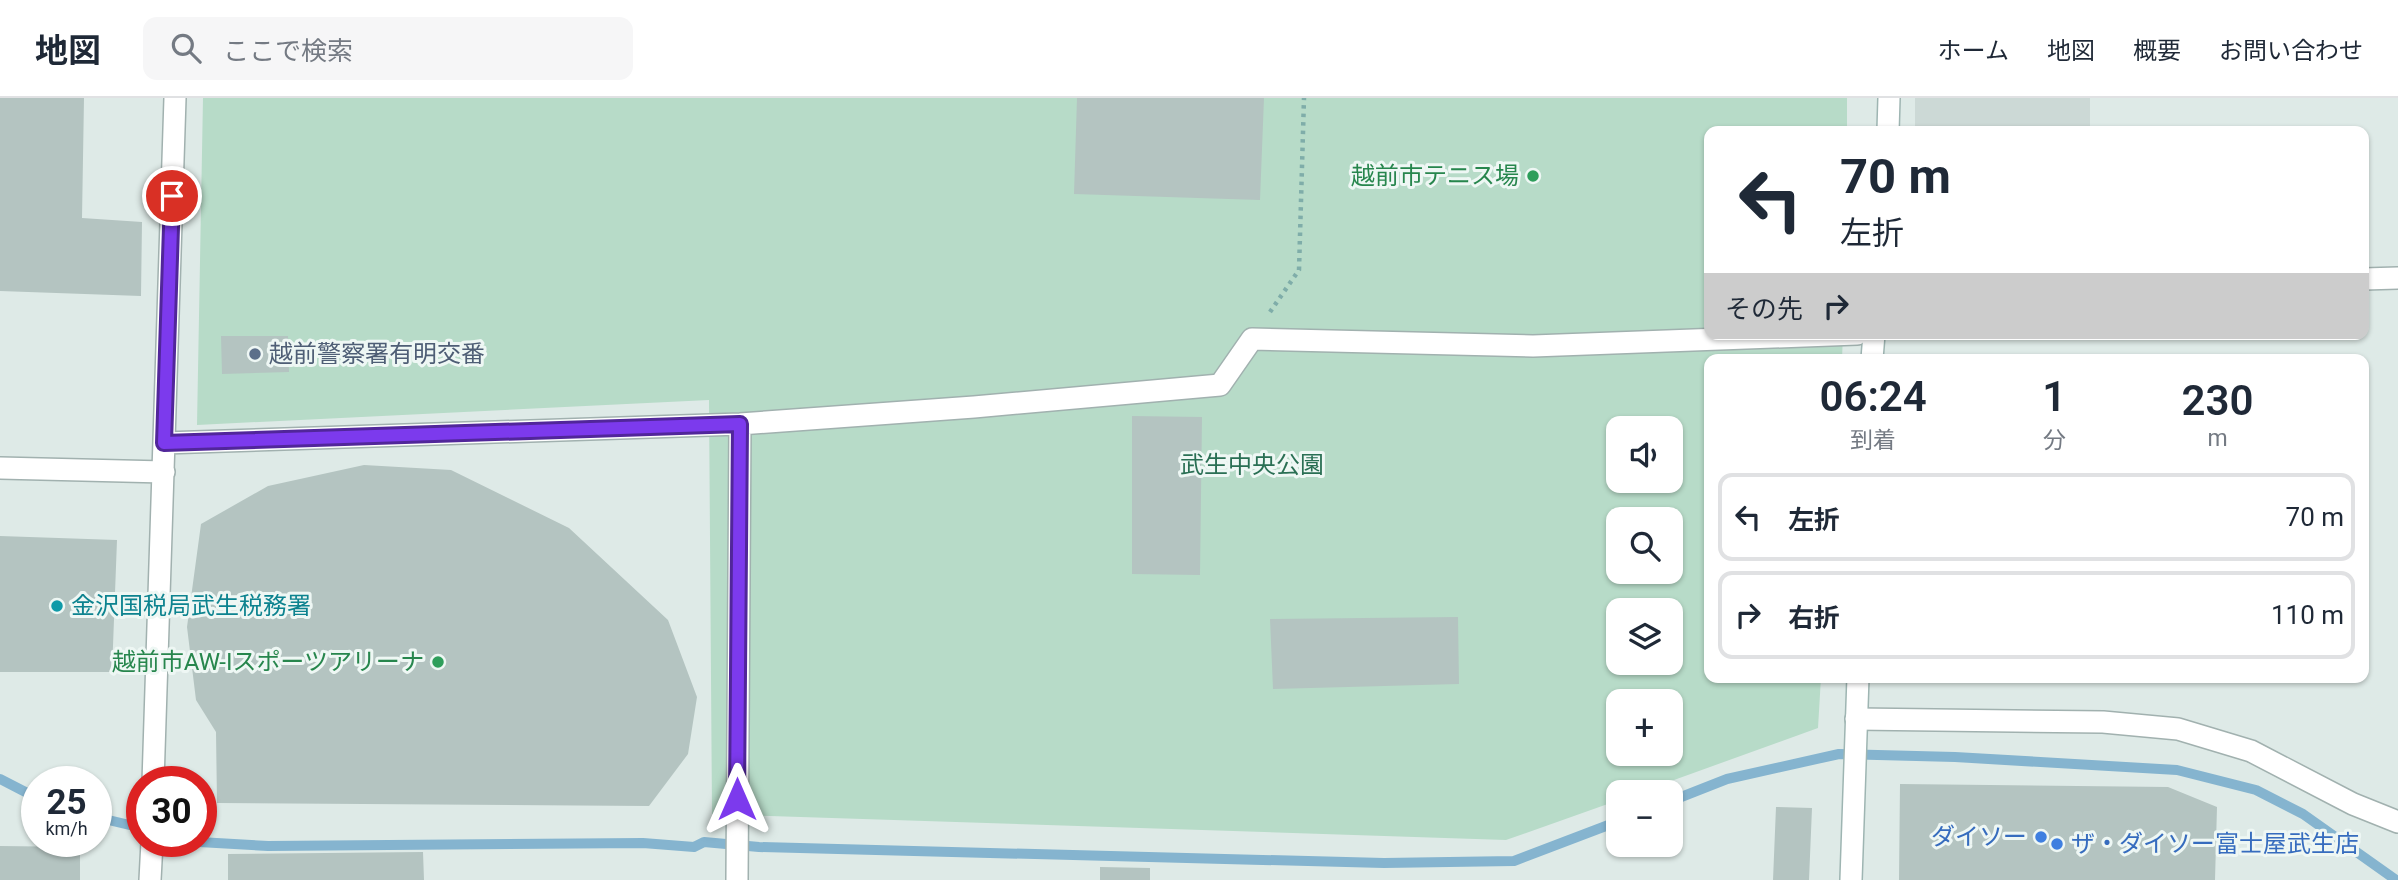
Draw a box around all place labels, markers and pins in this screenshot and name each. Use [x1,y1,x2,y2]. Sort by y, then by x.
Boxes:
place label: 越前市テニス場 [1351,162,1519,190]
pin [142,166,202,226]
marker: 越前市テニス場 [1525,168,1541,184]
place label: 越前警察署有明交番 [269,340,485,368]
marker: 越前警察署有明交番 [247,346,263,362]
place label: 金沢国税局武生税務署 [71,592,311,620]
marker: 金沢国税局武生税務署 [49,598,65,614]
place label: 越前市AW-Iスポーツアリーナ [112,648,424,676]
marker: 越前市AW-Iスポーツアリーナ [430,654,446,670]
place label: ダイソー [1931,823,2027,851]
marker: ダイソー [2033,829,2049,845]
place label: ザ・ダイソー富士屋武生店 [2071,830,2359,858]
marker: ザ・ダイソー富士屋武生店 [2049,836,2065,852]

